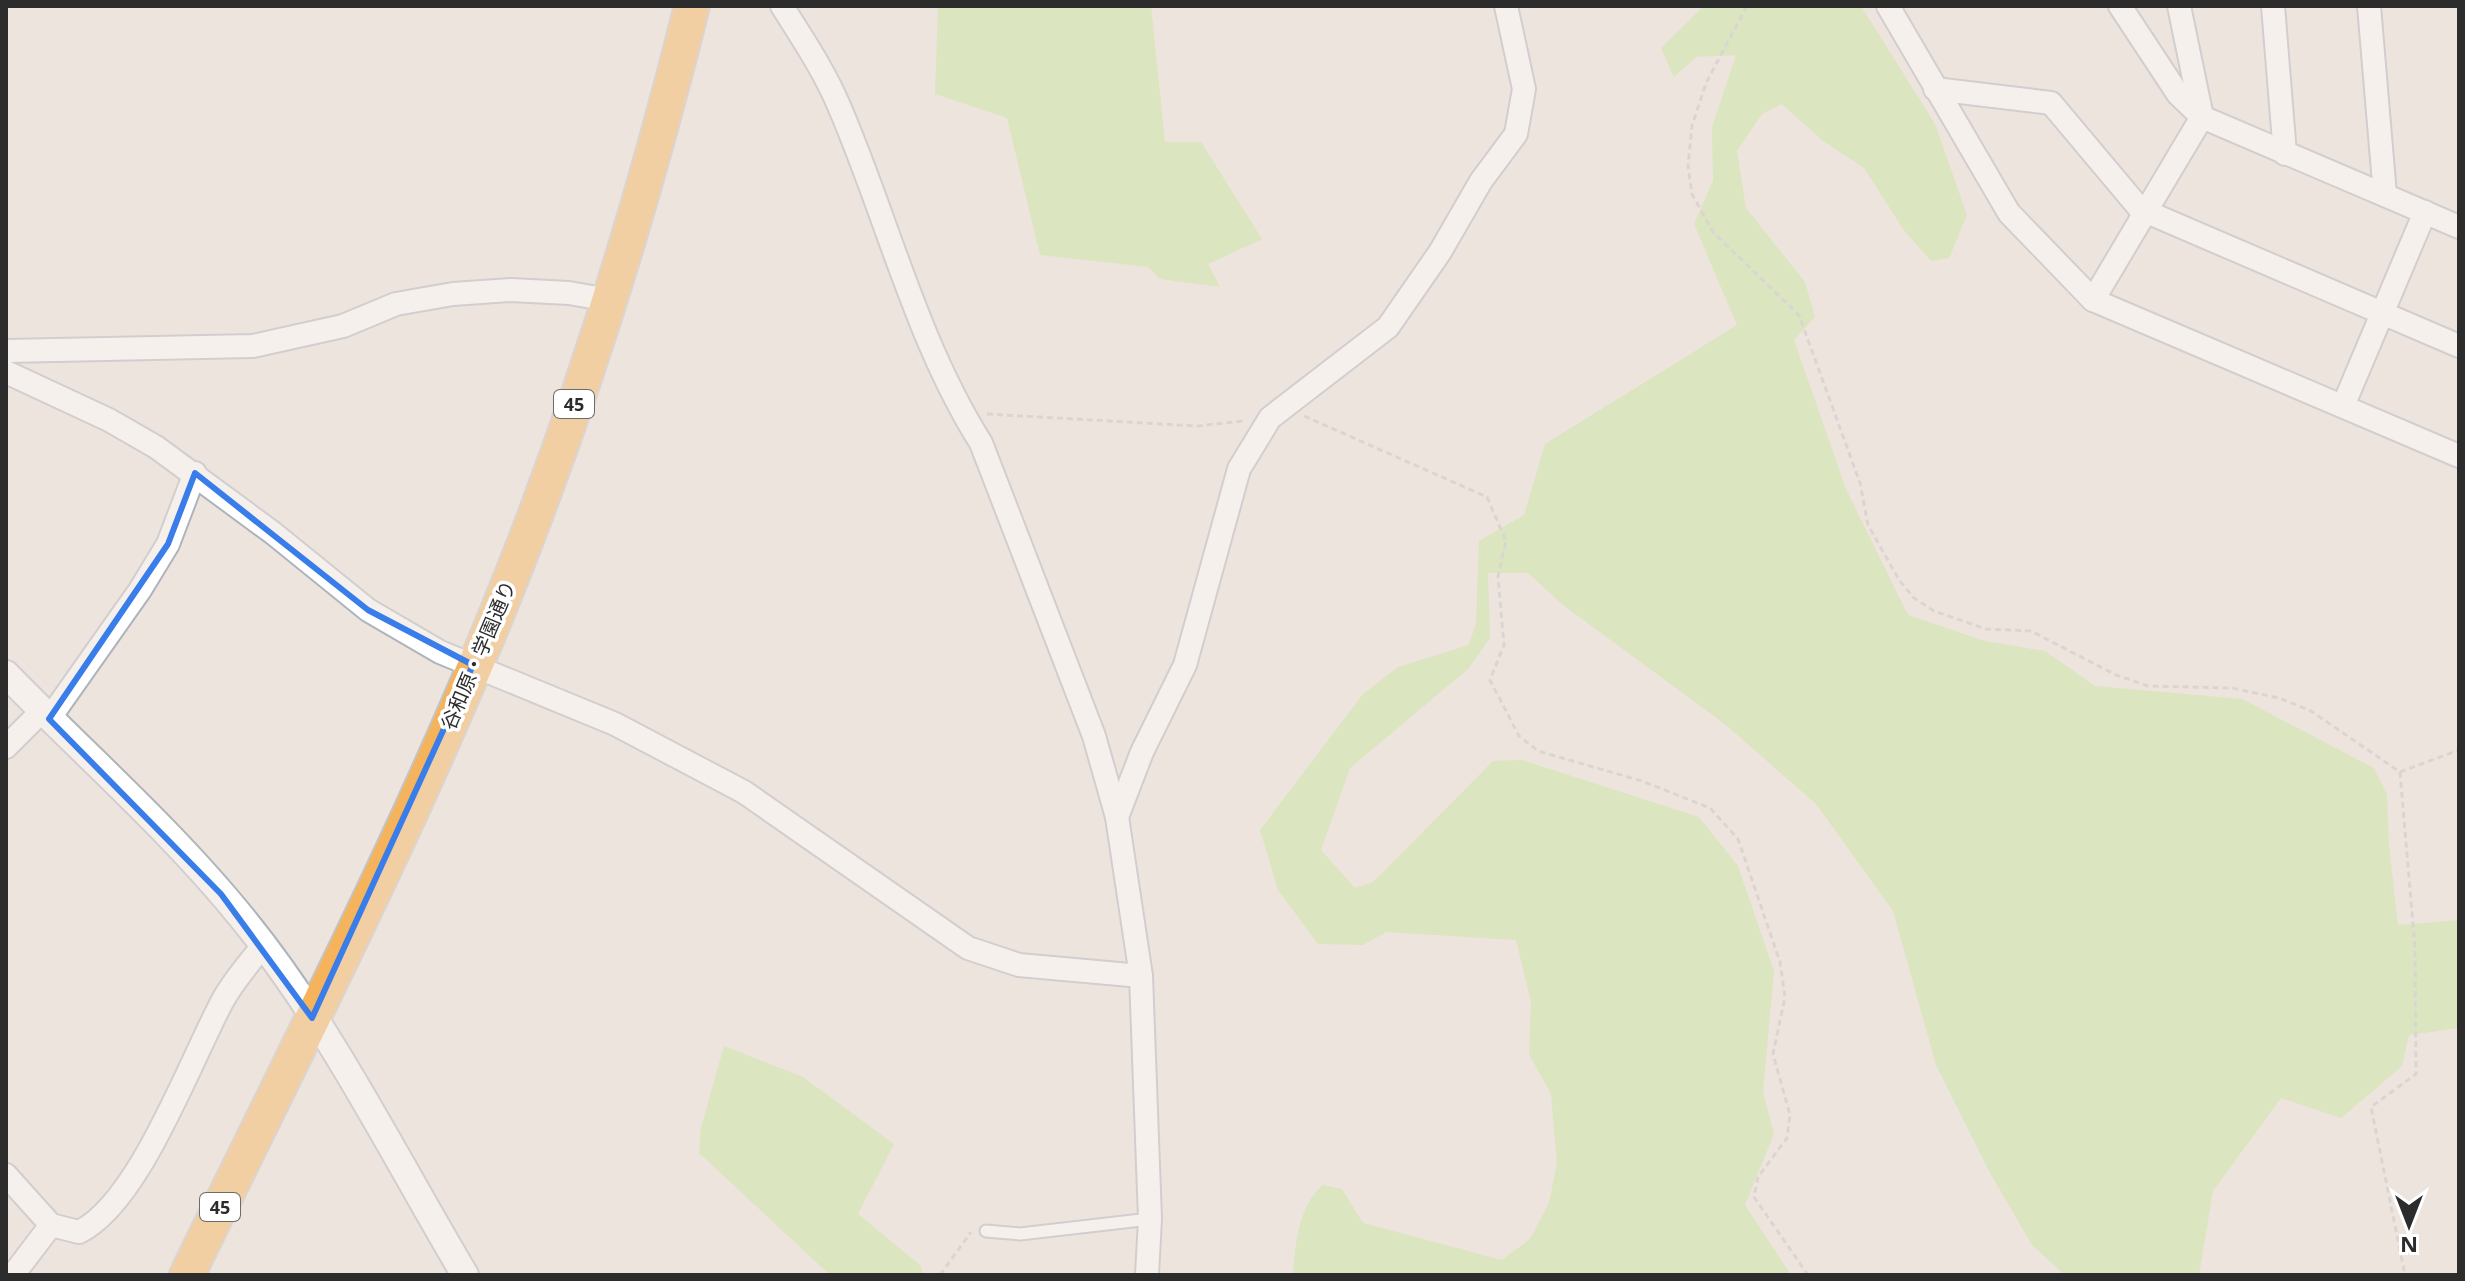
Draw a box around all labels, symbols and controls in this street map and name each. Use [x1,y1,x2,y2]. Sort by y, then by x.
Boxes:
road number: 45 [554,390,594,418]
street label: 谷和原・学園通り [434,576,522,734]
north arrow [2369,1185,2449,1265]
road number: 45 [200,1193,240,1221]
text: N [2400,1231,2418,1261]

